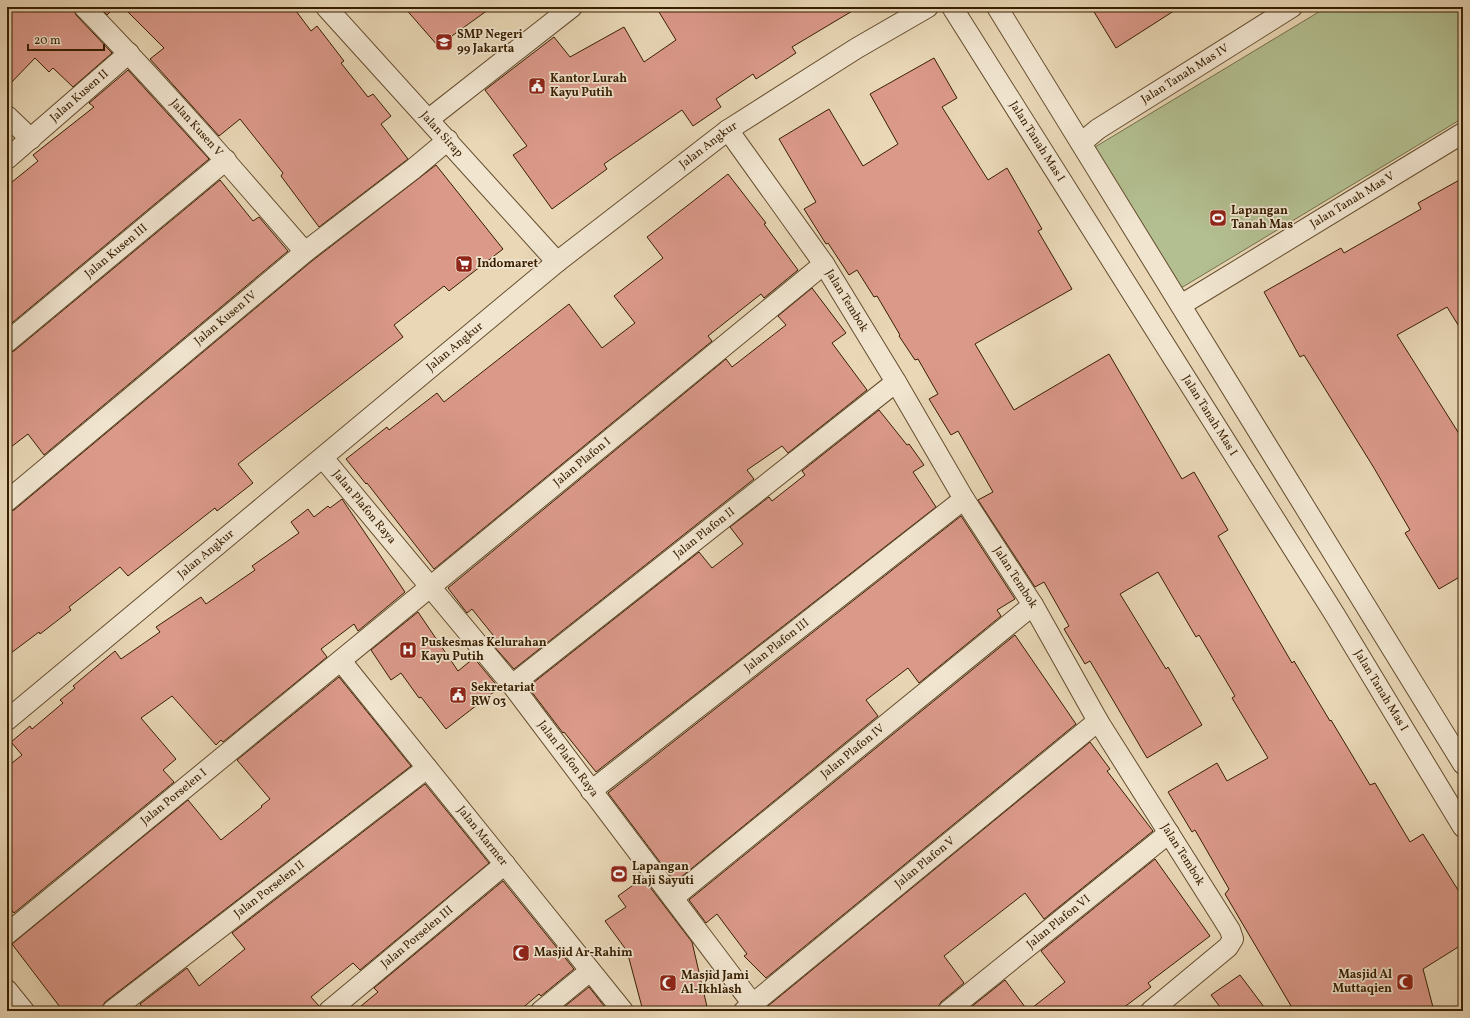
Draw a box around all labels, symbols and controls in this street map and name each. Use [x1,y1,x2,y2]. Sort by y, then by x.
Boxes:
scale bar [28,26,104,52]
place label: SMP Negeri 99 Jakarta [457,27,523,57]
school or university icon: SMP Negeri 99 Jakarta [434,32,454,52]
text: 20 m [34,33,61,49]
street label: Jalan Tanah Mas IV [1138,41,1232,108]
street label: Jalan Kusen II [47,66,112,126]
place label: Kantor Lurah Kayu Putih [550,71,627,101]
public building icon: Kantor Lurah Kayu Putih [527,76,547,96]
street label: Jalan Kusen V [166,96,226,160]
street label: Jalan Tanah Mas I [1005,98,1068,185]
street label: Jalan Sirap [416,108,467,161]
street label: Jalan Angkur [676,118,741,173]
street label: Jalan Tanah Mas V [1307,168,1398,232]
place label: Lapangan Tanah Mas [1231,203,1293,233]
sports icon: Lapangan Tanah Mas [1208,208,1228,228]
street label: Jalan Kusen III [81,220,151,282]
supermarket icon: Indomaret [454,254,474,274]
place label: Indomaret [477,256,538,272]
street label: Jalan Tembok [821,267,872,336]
street label: Jalan Kusen IV [191,287,260,349]
street label: Jalan Angkur [423,319,487,375]
street label: Jalan Tanah Mas I [1178,372,1241,459]
street label: Jalan Plafon I [550,434,614,491]
street label: Jalan Plafon Raya [328,467,400,548]
street label: Jalan Plafon II [670,504,738,563]
street label: Jalan Angkur [174,526,238,583]
street label: Jalan Tembok [989,543,1041,612]
street label: Jalan Plafon III [741,615,813,676]
place label: Puskesmas Kelurahan Kayu Putih [421,635,547,665]
hospital icon: Puskesmas Kelurahan Kayu Putih [398,640,418,660]
street label: Jalan Tanah Mas I [1350,647,1412,735]
place label: Sekretariat RW 03 [471,680,535,710]
public building icon: Sekretariat RW 03 [448,685,468,705]
street label: Jalan Plafon Raya [534,717,602,801]
street label: Jalan Plafon IV [818,721,888,782]
street label: Jalan Porselen I [138,765,210,829]
street label: Jalan Marmer [453,803,511,870]
street label: Jalan Tembok [1157,821,1208,889]
street label: Jalan Plafon V [891,833,959,892]
street label: Jalan Porselen II [231,857,308,922]
place label: Lapangan Haji Sayuti [632,859,694,889]
sports icon: Lapangan Haji Sayuti [609,864,629,884]
street label: Jalan Plafon VI [1023,891,1094,953]
street label: Jalan Porselen III [378,902,457,972]
mosque icon: Masjid Ar-Rahim [511,943,531,963]
place label: Masjid Ar-Rahim [534,945,633,961]
place label: Masjid Al Muttaqien [1333,967,1392,997]
place label: Masjid Jami Al-Ikhlash [681,968,749,998]
mosque icon: Masjid Al Muttaqien [1395,972,1415,992]
mosque icon: Masjid Jami Al-Ikhlash [658,973,678,993]

